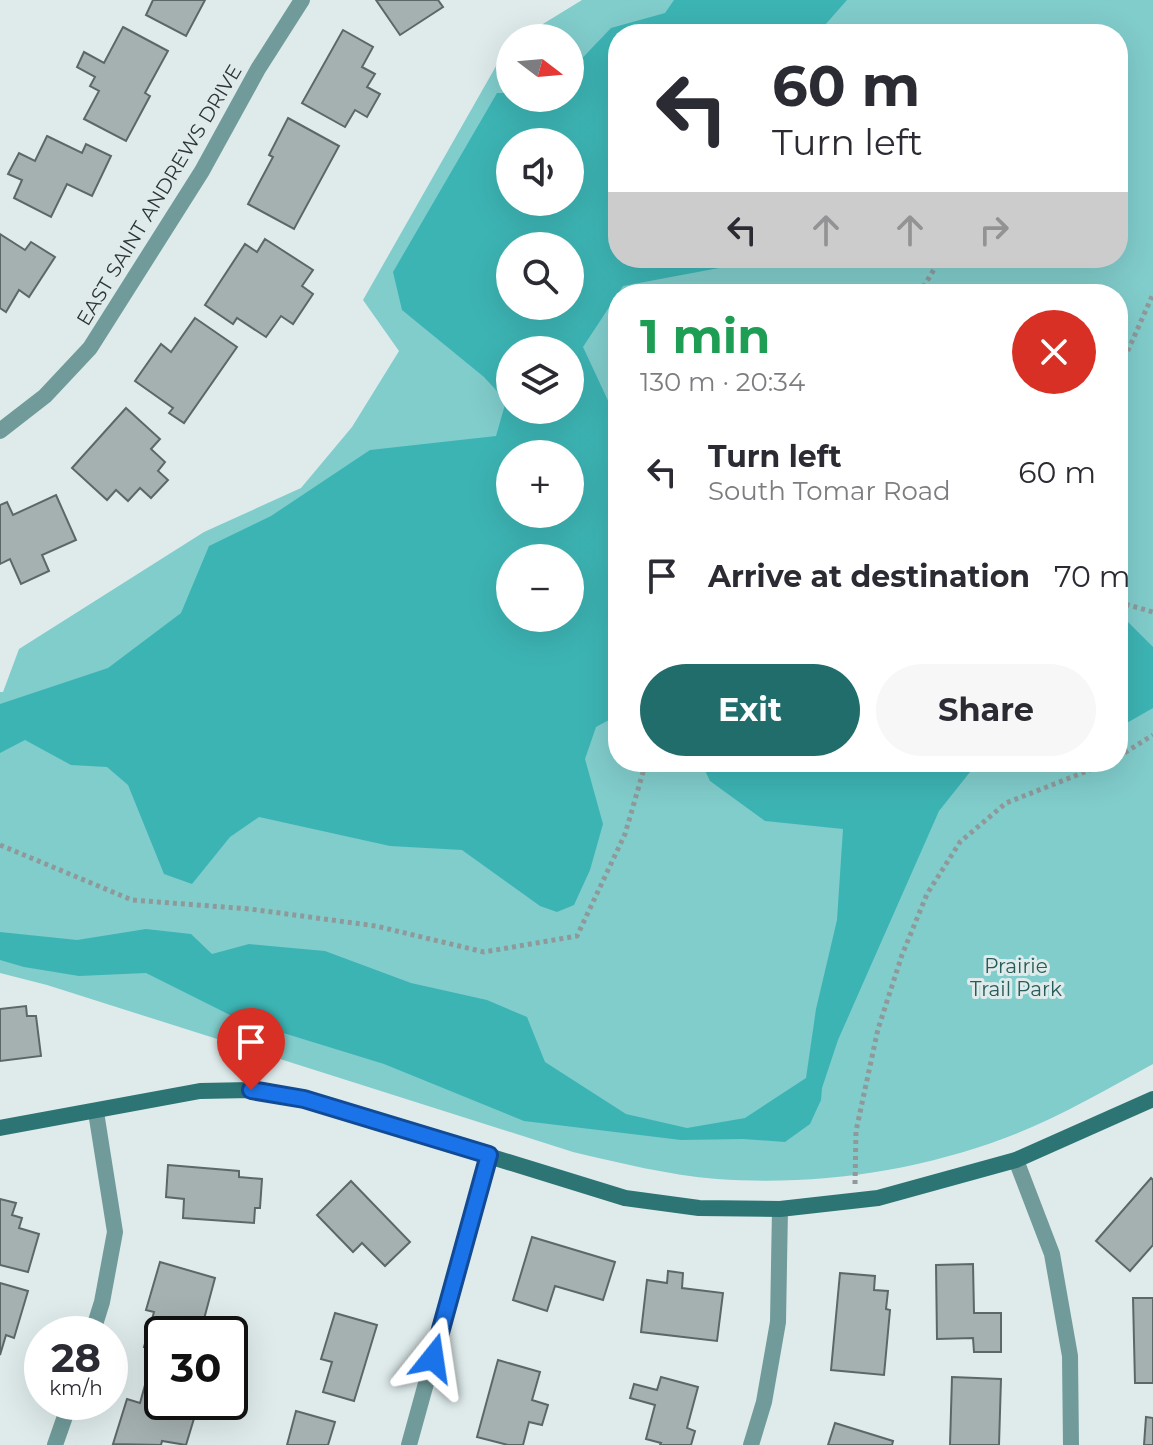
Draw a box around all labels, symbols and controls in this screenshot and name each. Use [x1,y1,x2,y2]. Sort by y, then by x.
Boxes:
north arrow [496,24,584,112]
map controls [496,24,584,632]
text: 60 m [772,52,920,120]
icon: left [640,56,744,160]
street label: EAST SAINT ANDREWS DRIVE [71,60,247,330]
text: Turn left [772,120,923,164]
button: sound [496,128,584,216]
icon: left [720,208,764,252]
icon: ahead [804,208,848,252]
icon: ahead [888,208,932,252]
icon: right [972,208,1016,252]
button: search [496,232,584,320]
text: 1 min [640,307,770,365]
button: close [1012,310,1096,394]
button: layers [496,336,584,424]
text: 130 m · 20:34 [640,366,805,398]
text: Turn left [708,438,841,475]
button: + [496,440,584,528]
icon: left [640,450,684,494]
text: 60 m [1018,454,1096,491]
text: South Tomar Road [708,475,951,507]
button: − [496,544,584,632]
icon: arrive [640,554,684,598]
text: Arrive at destination [708,558,1030,595]
text: 70 m [1054,558,1131,595]
button: Exit [640,664,860,756]
button: Share [876,664,1096,756]
park label: Prairie Trail Park [970,954,1062,1001]
pin [217,1008,285,1090]
icon: arrive [229,1020,273,1064]
speed limit sign: 30 [144,1316,248,1420]
position arrow [391,1316,475,1400]
text: 28 [51,1333,101,1382]
text: km/h [49,1376,103,1400]

